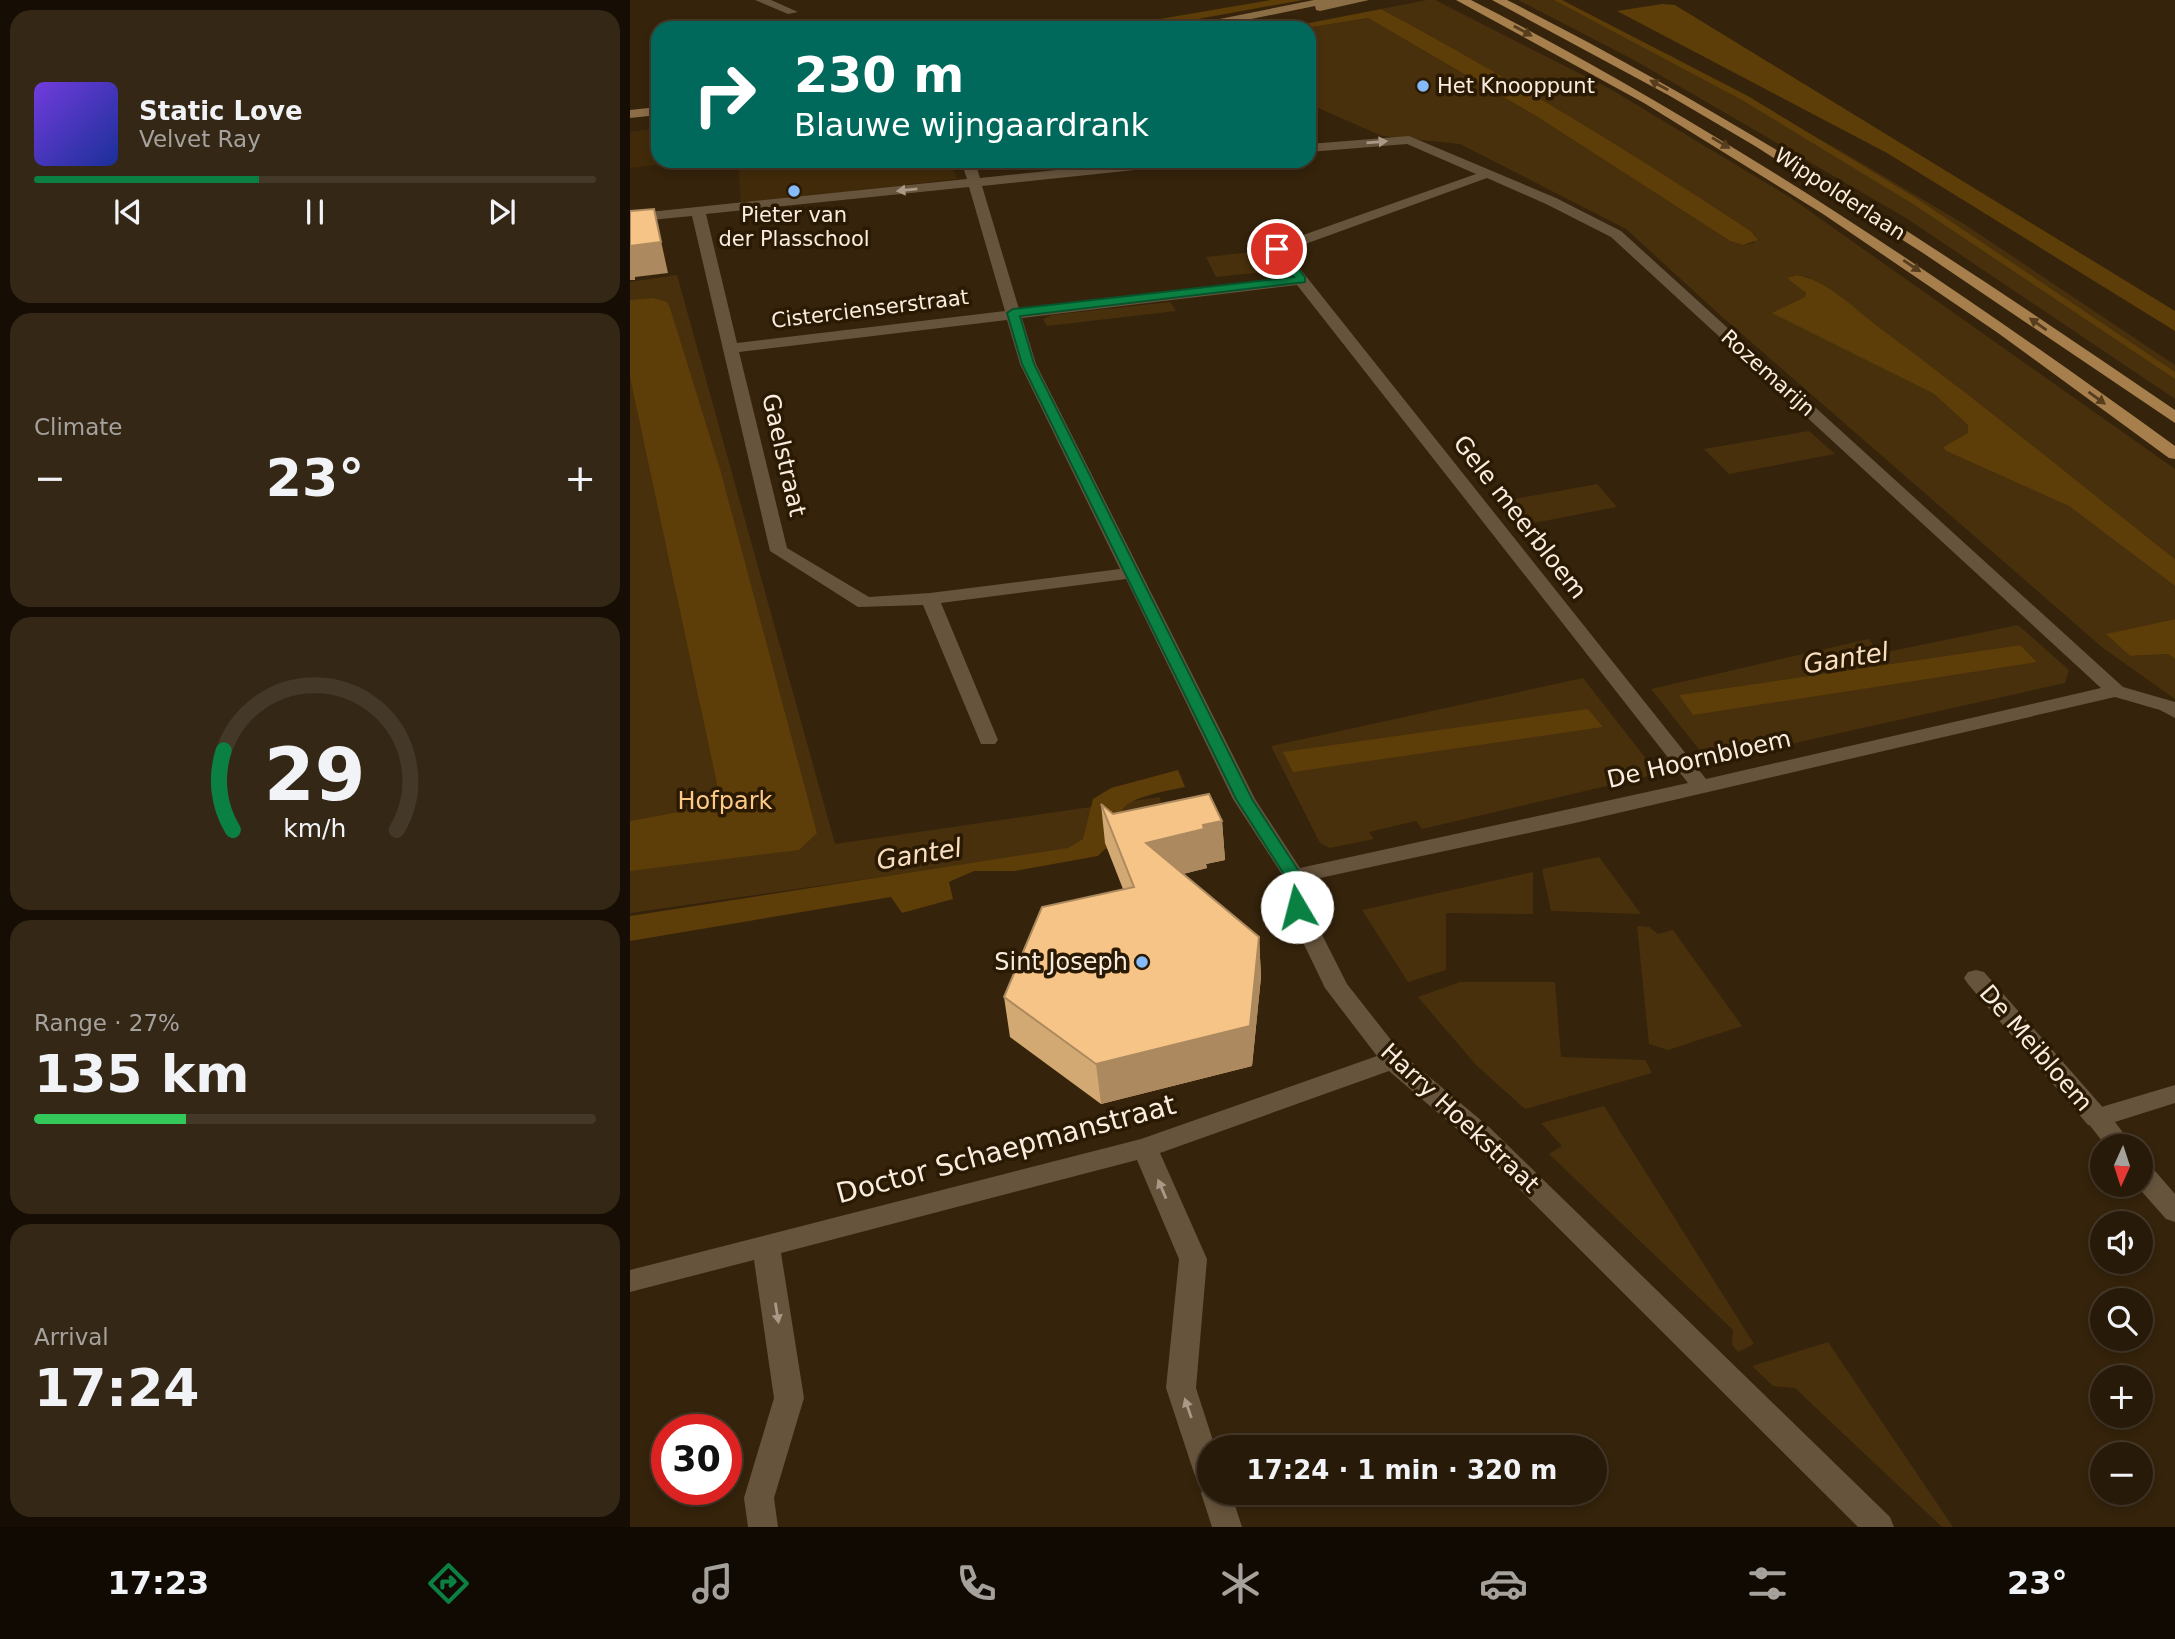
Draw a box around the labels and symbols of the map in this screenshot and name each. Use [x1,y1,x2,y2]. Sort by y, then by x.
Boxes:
one-way arrow [1513,25,1533,37]
place label: Het Knooppunt [1437,74,1595,98]
marker: Het Knooppunt [1415,78,1431,94]
one-way arrow [1649,79,1669,91]
one-way arrow [1711,136,1730,149]
one-way arrow [1366,137,1388,148]
street label: Wippolderlaan [1770,143,1910,245]
marker: Pieter van der Plasschool [786,183,802,199]
one-way arrow [895,184,917,195]
place label: Pieter van der Plasschool [718,203,870,251]
pin [1247,219,1307,279]
one-way arrow [1902,260,1922,273]
street label: Cistercienserstraat [770,285,970,333]
one-way arrow [2029,317,2047,331]
street label: Rozemarijn [1716,325,1820,421]
street label: Gaelstraat [756,391,812,519]
one-way arrow [2088,391,2106,405]
street label: Gele meerbloem [1447,430,1593,604]
water label: Gantel [1801,636,1892,680]
street label: De Hoornbloem [1604,724,1794,794]
park label: Hofpark [678,787,773,815]
water label: Gantel [874,832,965,876]
position arrow [1260,870,1334,944]
place label: Sint Joseph [994,948,1128,976]
marker: Sint Joseph [1134,954,1150,970]
street label: De Meibloem [1974,979,2098,1117]
street label: Harry Hoekstraat [1375,1038,1545,1198]
street label: Doctor Schaepmanstraat [833,1088,1179,1210]
north arrow [2090,1134,2152,1197]
one-way arrow [1156,1179,1168,1199]
one-way arrow [771,1302,782,1324]
one-way arrow [1182,1398,1192,1419]
speed limit sign: 30 [651,1414,742,1505]

